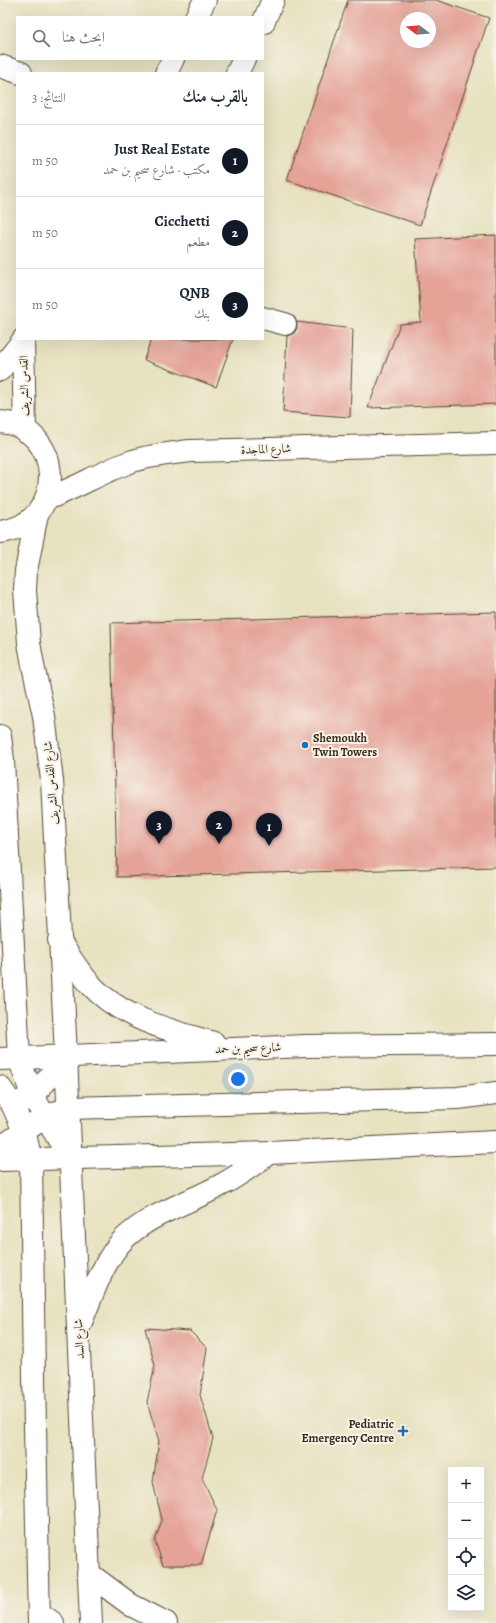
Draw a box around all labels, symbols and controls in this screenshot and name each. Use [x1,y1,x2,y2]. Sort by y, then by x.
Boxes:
north arrow [400,12,436,48]
search box [16,16,264,60]
icon: search [30,27,52,49]
text: ابحث هنا [62,27,105,47]
text: بالقرب منك [182,85,248,108]
text: النتائج: 3 [32,89,66,106]
text: Just Real Estate [114,139,210,159]
text: 50 m [32,152,58,169]
text: 1 [233,152,237,169]
text: مكتب · شارع سحيم بن حمد [103,161,210,178]
text: Cicchetti [155,211,210,231]
text: 50 m [32,224,58,241]
text: 2 [232,224,238,241]
text: مطعم [186,233,210,250]
text: QNB [179,283,210,303]
text: 50 m [32,296,58,313]
text: 3 [232,296,238,313]
text: بنك [194,305,210,322]
street label: القدس الشريف [15,355,33,417]
street label: شارع الماجدة [241,440,292,461]
place label: Shemoukh Twin Towers [313,730,377,760]
street label: شارع القدس الشريف [39,740,66,826]
marker: Shemoukh Twin Towers [300,740,310,750]
pin: 3 [146,811,172,844]
pin: 2 [206,811,232,844]
pin: 1 [256,813,282,846]
street label: شارع سحيم بن حمد [215,1039,282,1061]
your location [228,1069,248,1089]
street label: شارع السد [70,1318,91,1360]
place label: Pediatric Emergency Centre [302,1416,394,1446]
marker: Pediatric Emergency Centre [397,1425,409,1437]
map controls [448,1467,484,1611]
button: + [448,1467,484,1503]
button: − [448,1503,484,1539]
button: locate [448,1539,484,1575]
button: layers [448,1575,484,1611]

